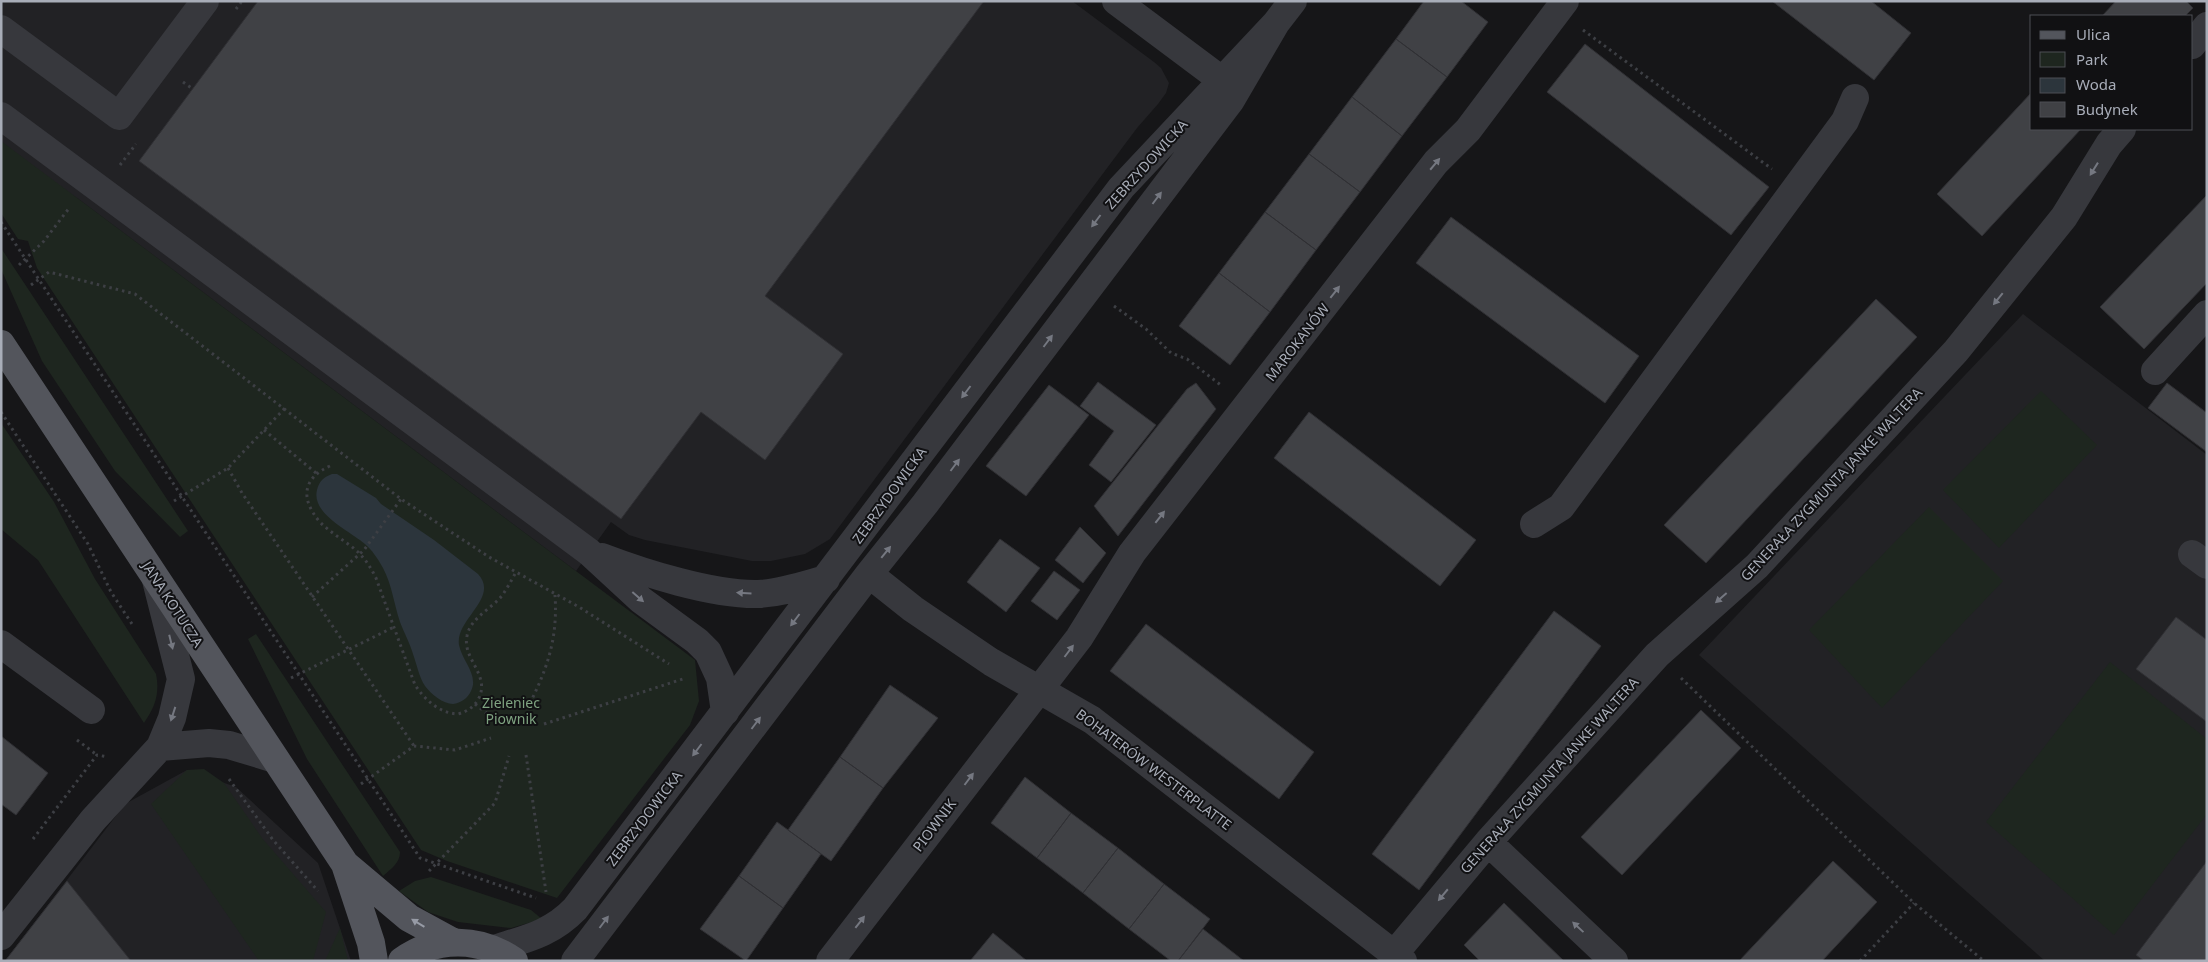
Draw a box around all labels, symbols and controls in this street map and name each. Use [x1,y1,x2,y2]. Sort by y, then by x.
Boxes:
legend [2030,15,2193,130]
text: Ulica [2076,24,2110,44]
text: Park [2076,49,2108,69]
text: Woda [2076,74,2116,94]
text: Budynek [2076,99,2138,119]
street label: ZEBRZYDOWICKA [1101,115,1191,213]
one-way arrow [1429,157,1440,170]
one-way arrow [2090,162,2099,175]
one-way arrow [1152,191,1162,205]
one-way arrow [1091,214,1101,228]
one-way arrow [1330,285,1340,299]
one-way arrow [1992,292,2003,305]
street label: MAROKANÓW [1261,299,1333,385]
one-way arrow [1043,335,1054,348]
street label: GENERAŁA ZYGMUNTA JANKE WALTERA [1736,383,1926,585]
one-way arrow [960,385,971,398]
street label: ZEBRZYDOWICKA [848,443,930,547]
one-way arrow [949,459,960,472]
one-way arrow [1155,511,1166,524]
one-way arrow [881,546,892,559]
street label: JANA KOTUCZA [137,556,208,651]
one-way arrow [736,589,752,597]
one-way arrow [632,591,644,603]
one-way arrow [1716,592,1728,604]
one-way arrow [790,613,800,627]
one-way arrow [167,634,175,649]
one-way arrow [1063,645,1074,658]
street label: GENERAŁA ZYGMUNTA JANKE WALTERA [1456,673,1642,877]
park label: Zieleniec Piownik [482,693,540,728]
street label: BOHATERÓW WESTERPLATTE [1072,704,1236,834]
one-way arrow [169,707,177,722]
one-way arrow [751,716,761,730]
one-way arrow [691,743,702,756]
street label: ZEBRZYDOWICKA [602,766,686,870]
one-way arrow [963,773,974,786]
street label: PIOWNIK [908,795,960,855]
one-way arrow [1438,888,1449,901]
one-way arrow [599,915,609,929]
one-way arrow [854,916,865,929]
one-way arrow [412,919,425,928]
one-way arrow [1572,921,1584,933]

